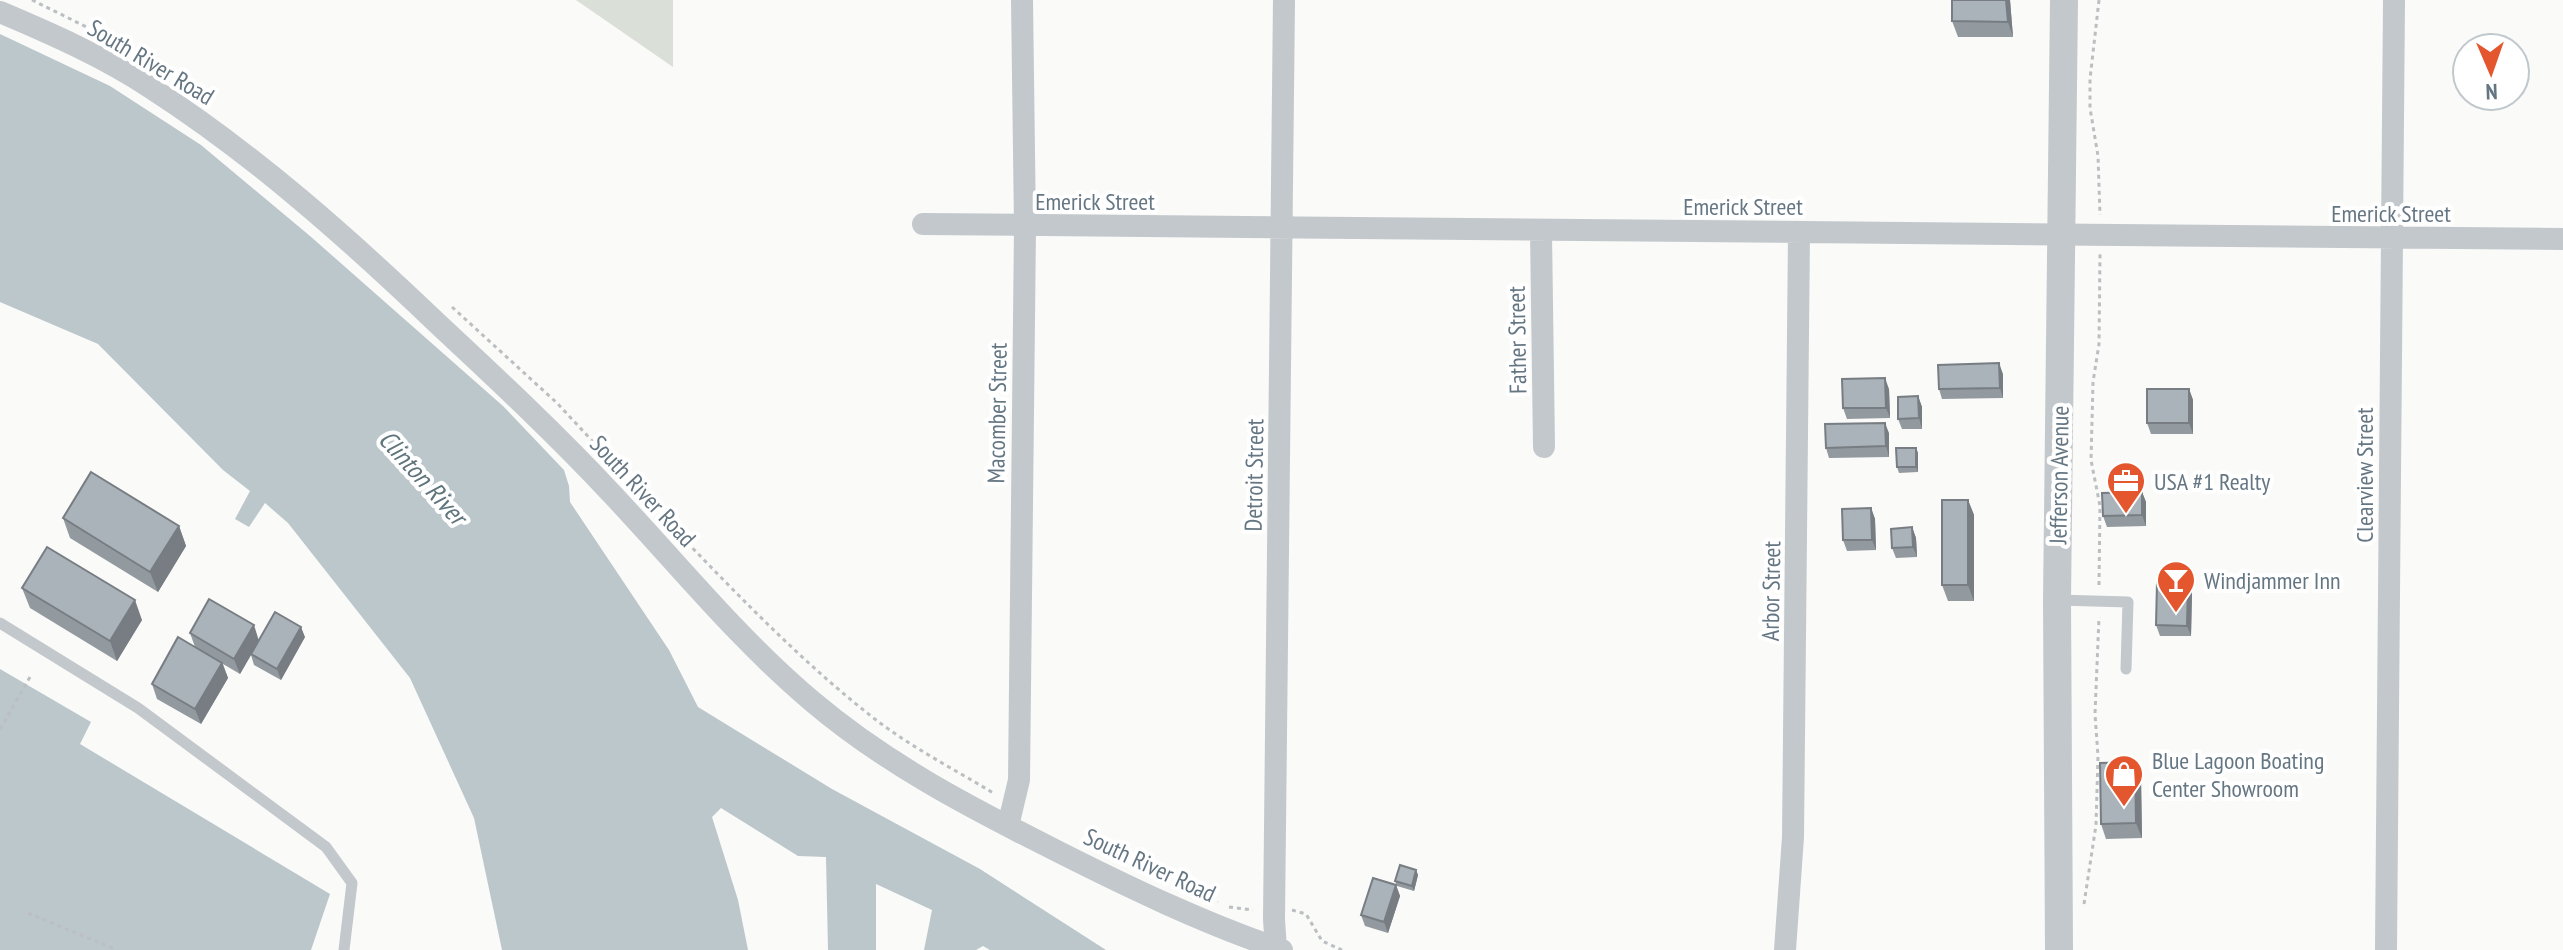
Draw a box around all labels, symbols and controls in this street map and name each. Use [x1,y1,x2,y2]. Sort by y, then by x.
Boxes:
street label: South River Road [82,12,220,112]
north arrow [2451,32,2531,112]
text: N [2485,78,2498,106]
street label: Emerick Street [1035,186,1155,217]
street label: Emerick Street [1683,191,1803,222]
street label: Emerick Street [2331,198,2451,229]
street label: Father Street [1501,285,1533,394]
street label: Macomber Street [980,342,1014,484]
street label: Jefferson Avenue [2042,405,2076,546]
street label: Clearview Street [2349,407,2380,543]
street label: Detroit Street [1238,418,1270,532]
water label: Clinton River [372,423,477,534]
street label: South River Road [583,429,703,553]
office icon: USA #1 Realty [2105,460,2147,515]
place label: USA #1 Realty [2154,466,2270,497]
street label: Arbor Street [1755,540,1787,641]
bar icon: Windjammer Inn [2155,559,2197,614]
place label: Windjammer Inn [2204,565,2341,596]
place label: Blue Lagoon Boating Center Showroom [2152,745,2324,804]
shop icon: Blue Lagoon Boating Center Showroom [2103,753,2145,808]
street label: South River Road [1079,821,1221,909]

